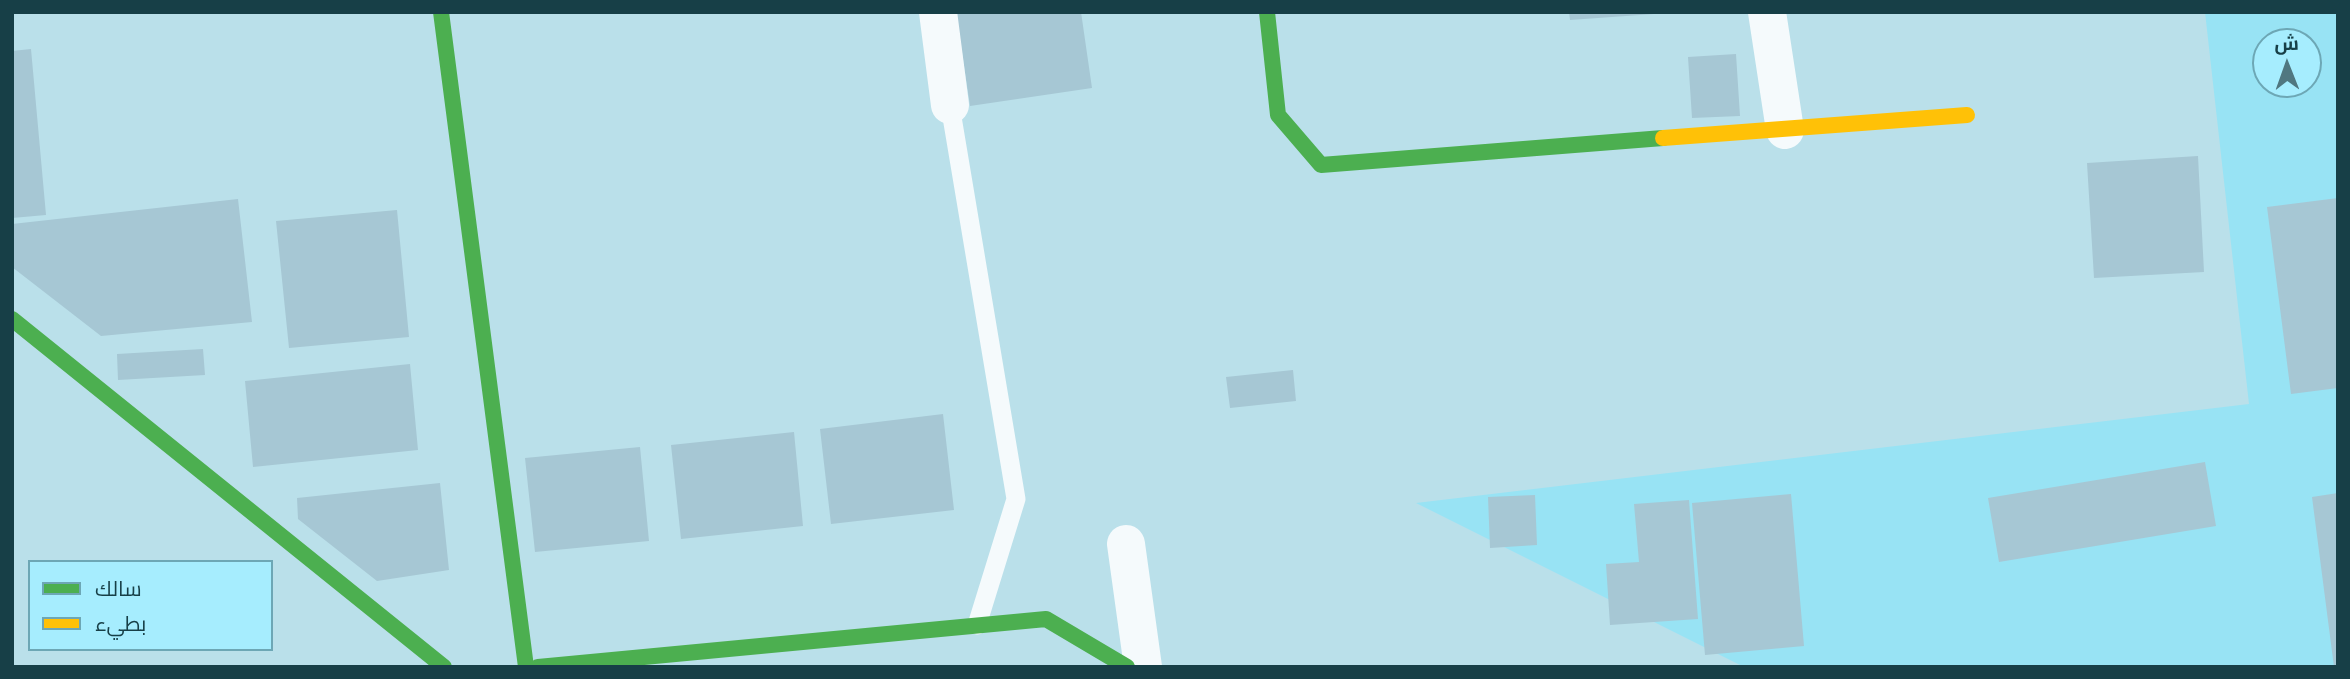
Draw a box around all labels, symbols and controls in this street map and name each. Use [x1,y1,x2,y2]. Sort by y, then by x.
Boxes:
north arrow [2252,28,2322,98]
text: ش [2274,30,2299,57]
legend [28,560,273,651]
text: سالك [95,574,142,603]
text: بطيء [95,609,146,638]

